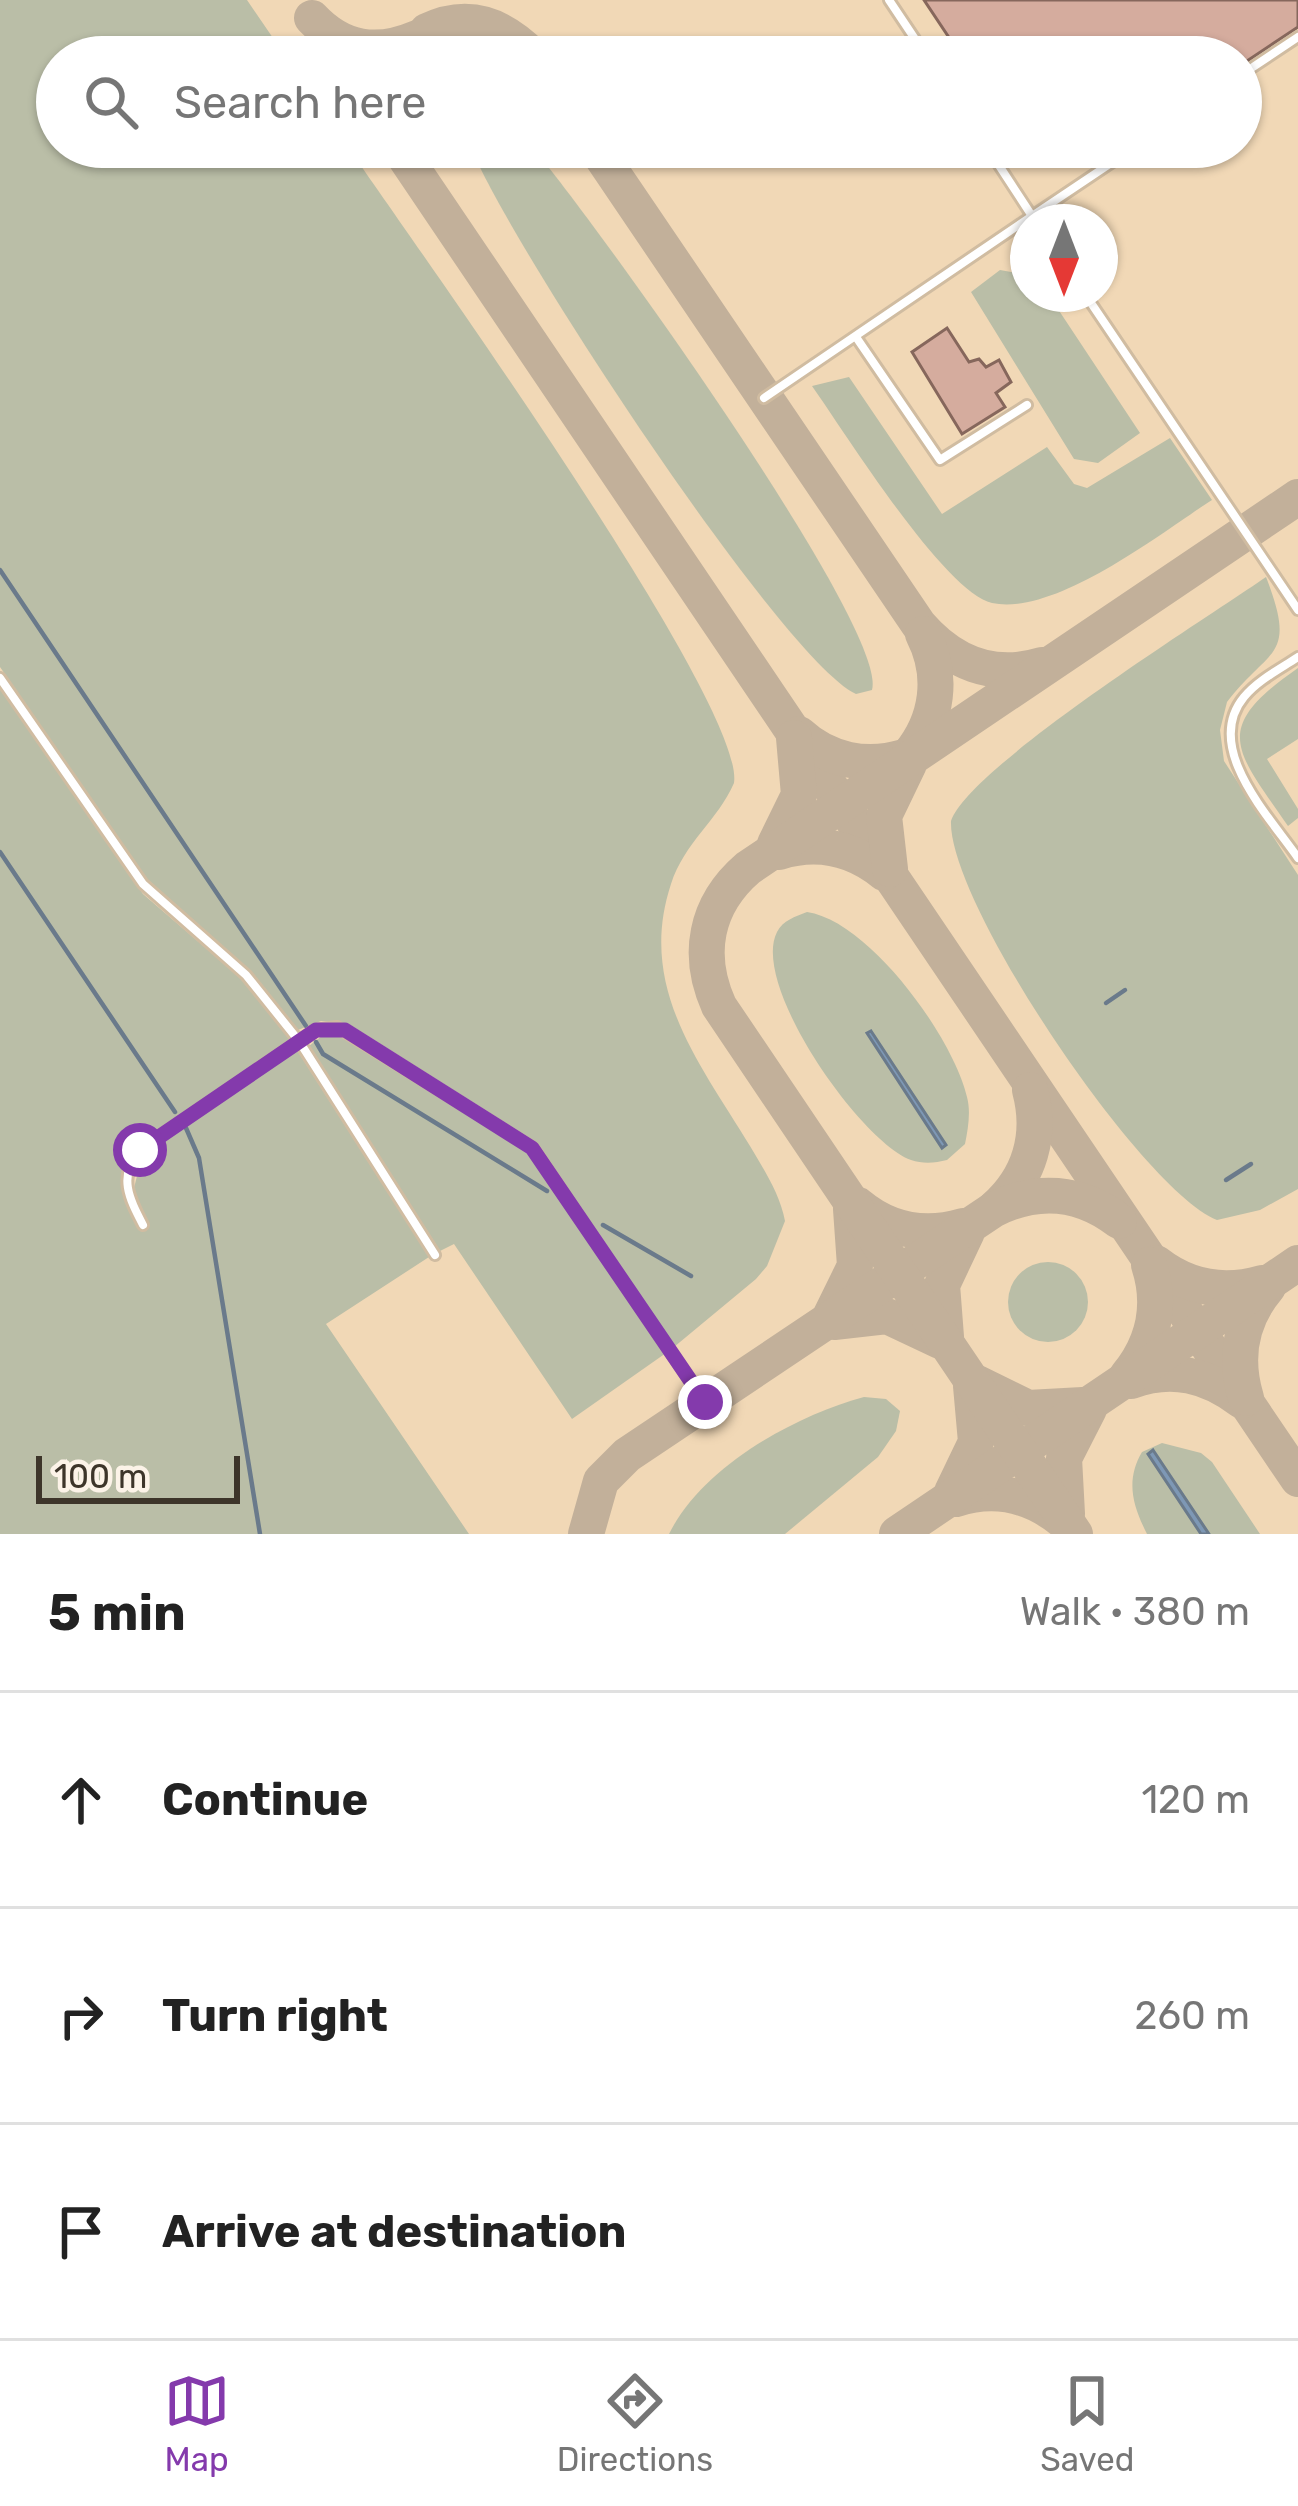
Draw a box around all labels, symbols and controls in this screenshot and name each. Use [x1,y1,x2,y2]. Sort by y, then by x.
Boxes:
search box [36,36,1262,168]
icon: search [78,69,144,135]
text: Search here [174,76,426,129]
north arrow [1010,204,1118,312]
route start [113,1123,167,1177]
route end [678,1375,732,1429]
scale bar [36,1450,240,1503]
text: 100 m [54,1457,147,1496]
text: 5 min [48,1582,186,1643]
text: Walk · 380 m [1020,1589,1250,1635]
icon: ahead [48,1767,114,1833]
text: Continue [162,1773,368,1826]
text: 120 m [1141,1777,1250,1823]
icon: right [48,1983,114,2049]
text: Turn right [162,1989,388,2042]
text: 260 m [1135,1993,1250,2039]
icon: arrive [48,2199,114,2265]
text: Arrive at destination [162,2205,627,2258]
tab: Map [164,2368,230,2479]
tab: Directions [557,2368,713,2479]
tab: Saved [1040,2368,1134,2479]

